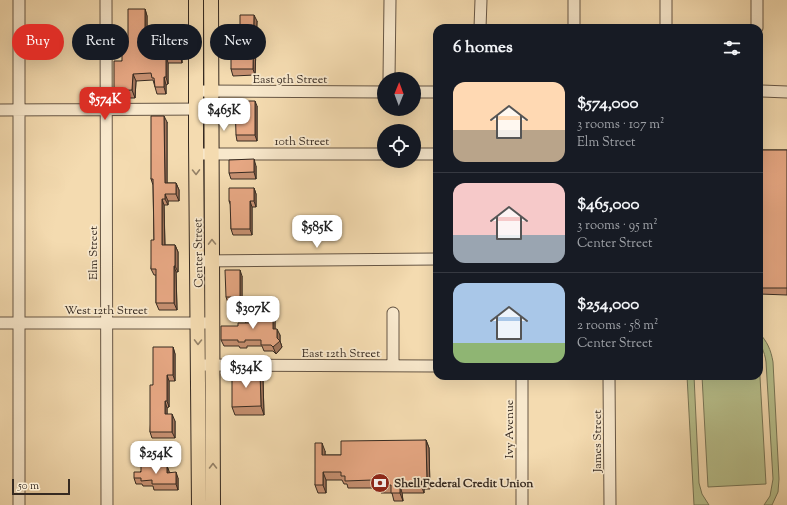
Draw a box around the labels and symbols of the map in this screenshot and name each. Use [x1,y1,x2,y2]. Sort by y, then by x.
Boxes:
street label: East 9th Street [253,71,327,89]
north arrow [377,72,421,116]
pin: $574K [77,87,133,121]
pin: $465K [196,98,252,132]
street label: 10th Street [275,133,329,151]
one-way arrow [192,169,200,175]
pin: $585K [289,215,345,249]
street label: Center Street [189,218,209,288]
street label: Elm Street [85,226,103,280]
one-way arrow [208,239,216,245]
pin: $307K [225,296,281,330]
street label: West 12th Street [64,302,148,320]
one-way arrow [194,339,202,345]
street label: East 12th Street [302,345,380,363]
pin: $534K [218,355,274,389]
street label: Ivy Avenue [501,399,519,458]
street label: James Street [589,410,607,473]
pin: $254K [128,441,184,475]
one-way arrow [209,463,217,469]
bank icon: Shell Federal Credit Union [369,472,391,494]
place label: Shell Federal Credit Union [394,475,534,493]
scale bar [12,477,70,496]

